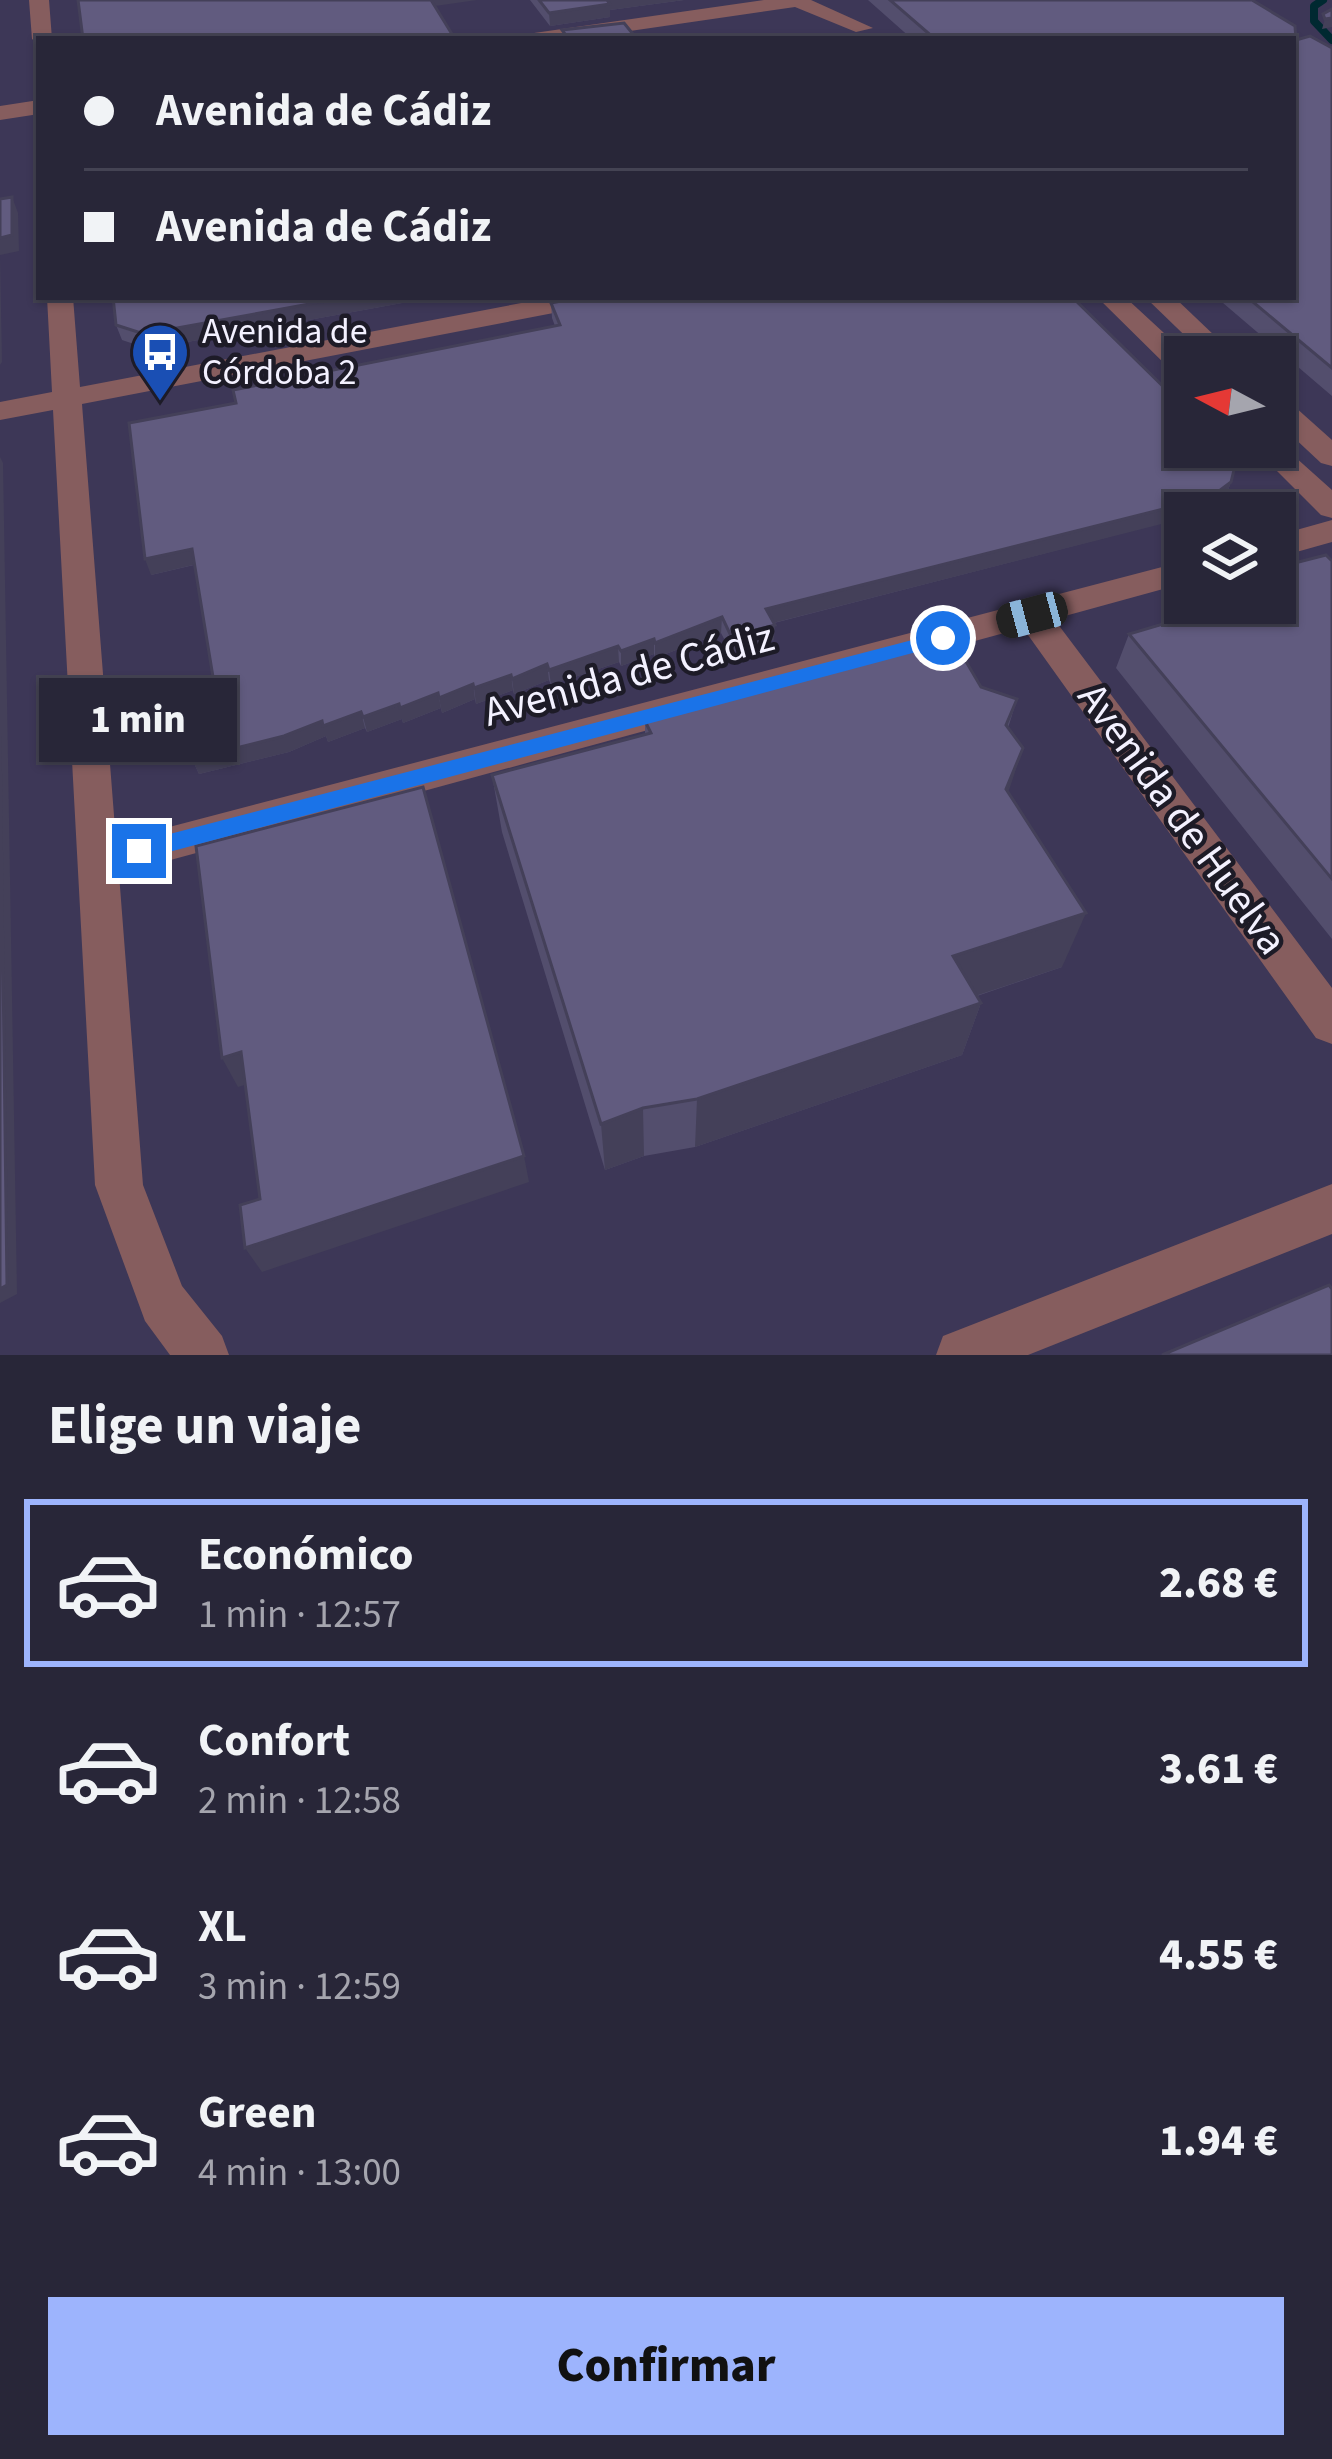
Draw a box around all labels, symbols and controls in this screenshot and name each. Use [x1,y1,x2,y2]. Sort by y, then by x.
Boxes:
text: Avenida de Cádiz [156,79,491,143]
text: Avenida de Cádiz [156,195,491,259]
place label: Avenida de Córdoba 2 [202,306,368,398]
bus stop icon: Avenida de Córdoba 2 [129,321,191,403]
north arrow [1164,336,1296,468]
map controls [1164,336,1296,624]
button: layers [1164,492,1296,624]
car [993,588,1071,642]
street label: Avenida de Cádiz [477,607,781,743]
route start [916,611,970,665]
street label: Avenida de Huelva [1063,671,1301,967]
callout: 1 min [40,677,238,761]
text: 1 min [90,692,186,748]
route end [112,824,166,878]
text: Elige un viaje [48,1388,362,1465]
text: Económico [198,1523,414,1587]
icon: car [54,1529,162,1637]
text: 2.68 € [1159,1551,1278,1615]
text: 1 min · 12:57 [198,1587,401,1643]
text: Confort [198,1709,350,1773]
icon: car [54,1715,162,1823]
text: 3.61 € [1159,1737,1278,1801]
text: 2 min · 12:58 [198,1773,401,1829]
text: XL [198,1895,247,1959]
icon: car [54,1901,162,2009]
text: 4.55 € [1159,1923,1278,1987]
text: 3 min · 12:59 [198,1959,401,2015]
text: Green [198,2081,317,2145]
icon: car [54,2087,162,2195]
text: 1.94 € [1159,2109,1278,2173]
text: 4 min · 13:00 [198,2145,401,2201]
button: Confirmar [48,2297,1284,2435]

